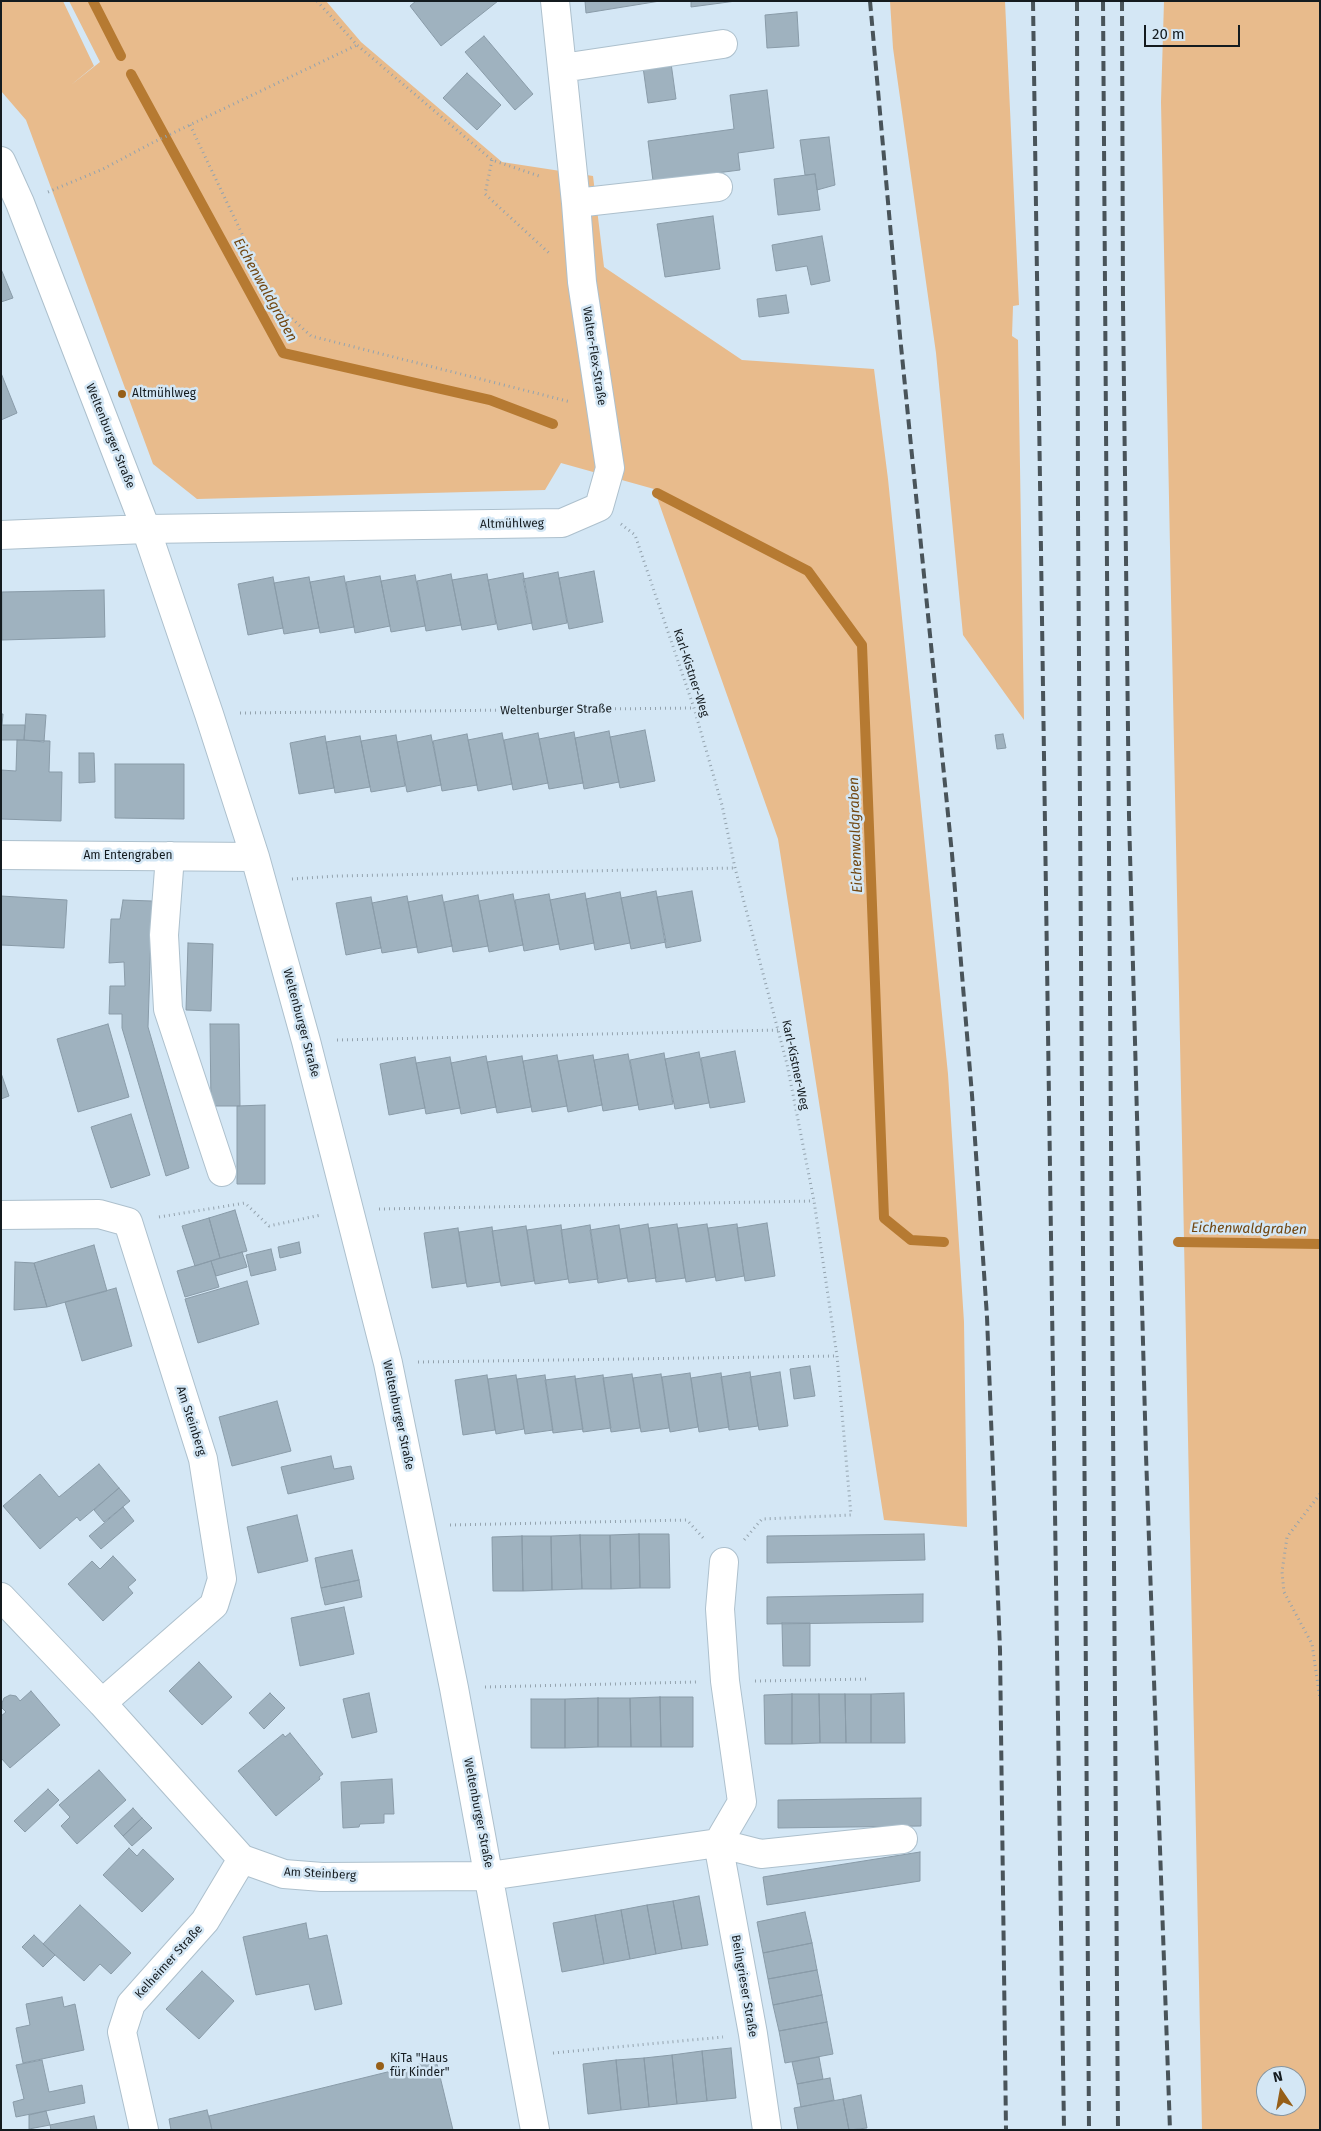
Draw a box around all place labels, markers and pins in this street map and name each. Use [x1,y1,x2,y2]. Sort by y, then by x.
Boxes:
place label: Altmühlweg [132,387,196,401]
marker: Altmühlweg [116,388,128,400]
place label: KiTa "Haus für Kinder" [390,2052,449,2080]
marker: KiTa "Haus für Kinder" [374,2060,386,2072]

